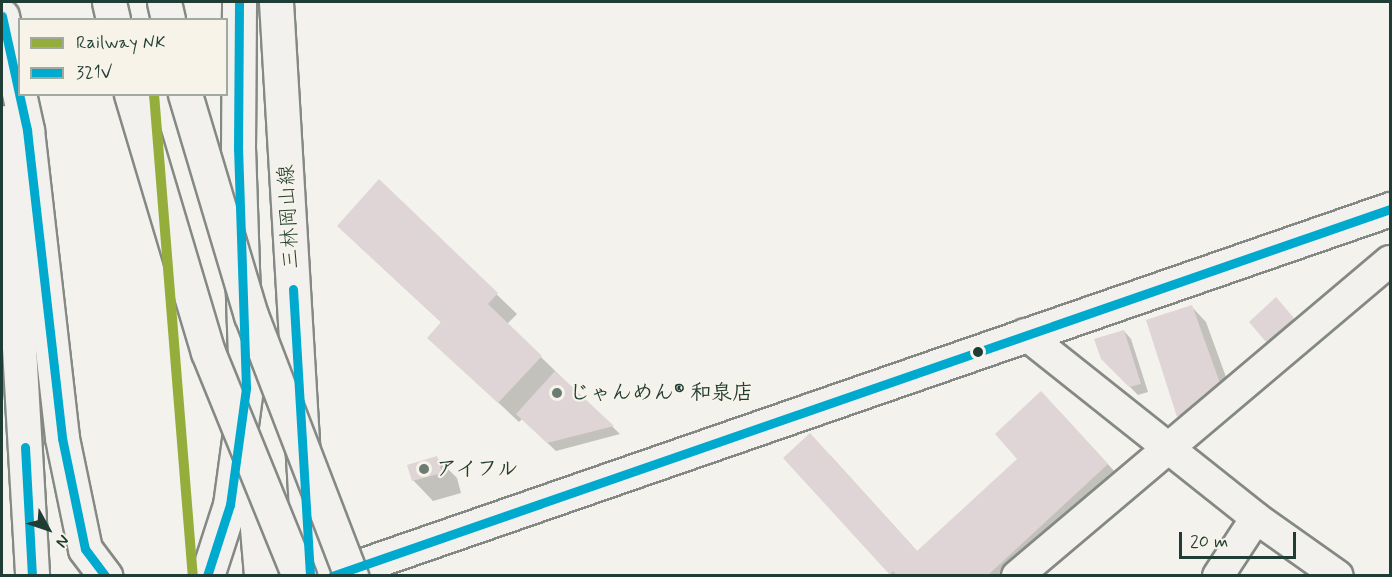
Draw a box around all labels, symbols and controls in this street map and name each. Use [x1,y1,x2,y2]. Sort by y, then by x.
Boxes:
legend [18,18,228,96]
text: Railway NK [76,31,166,55]
text: 321V [76,61,112,85]
street label: 三林岡山線 [274,164,304,270]
unlabelled marker [972,346,984,358]
place label: じゃんめん® 和泉店 [569,380,753,406]
marker: じゃんめん® 和泉店 [550,386,564,400]
place label: アイフル [436,456,520,482]
marker: アイフル [417,462,431,476]
north arrow [18,499,78,559]
scale bar [1182,520,1299,558]
text: N [51,530,74,552]
text: 20 m [1190,530,1228,554]

